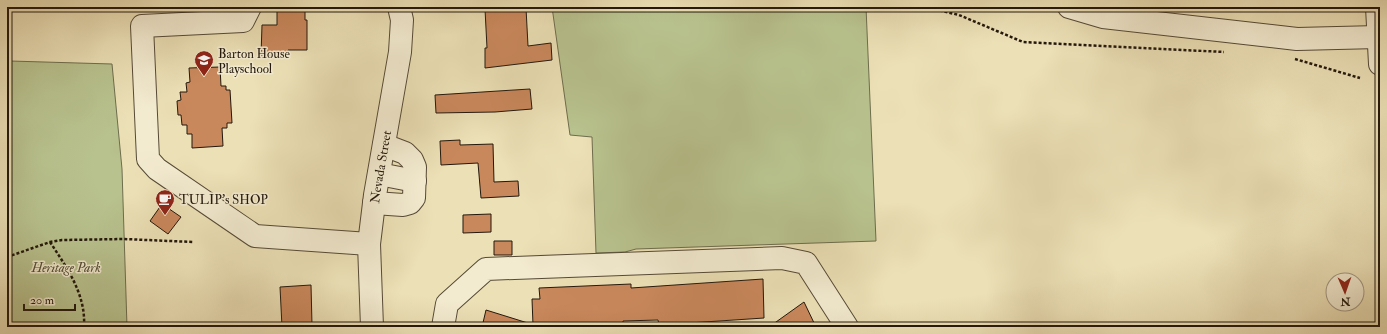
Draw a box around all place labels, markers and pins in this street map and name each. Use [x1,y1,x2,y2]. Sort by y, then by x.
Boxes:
place label: Barton House Playschool [218,46,290,78]
school or university icon: Barton House Playschool [193,49,215,77]
cafe icon: TULIP's SHOP [154,188,176,216]
place label: TULIP's SHOP [179,192,268,208]

